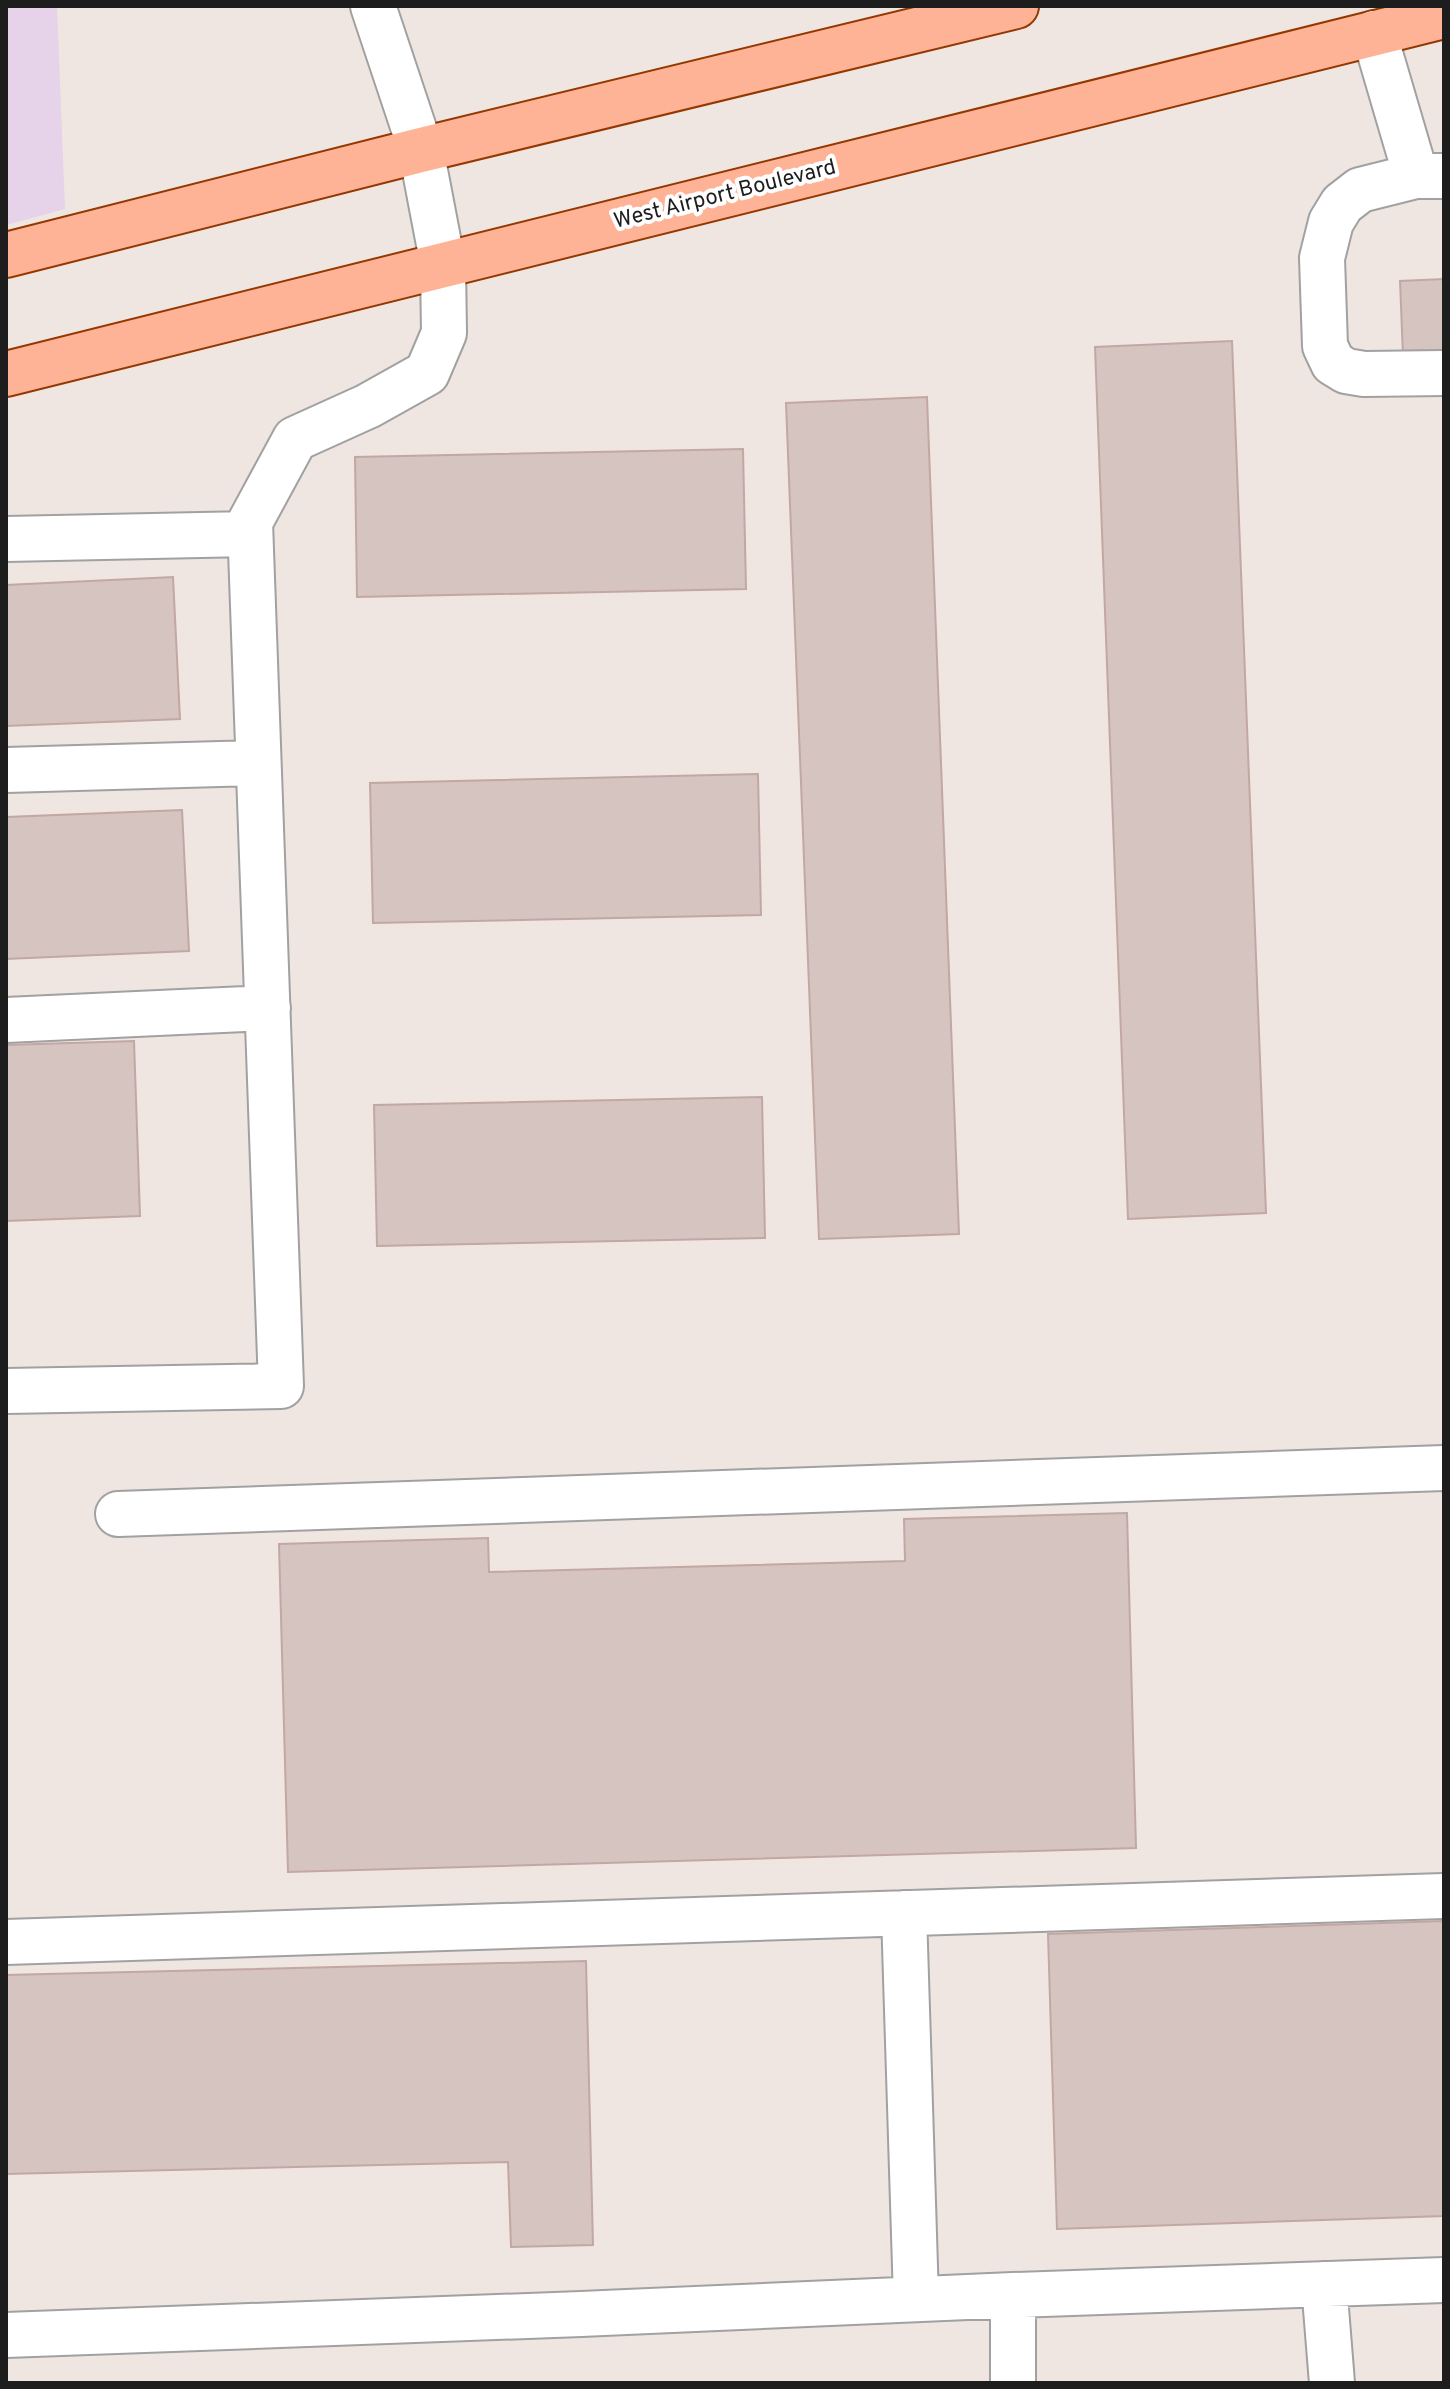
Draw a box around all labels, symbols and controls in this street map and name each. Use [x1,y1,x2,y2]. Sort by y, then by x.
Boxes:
street label: West Airport Boulevard [611,154,839,236]

